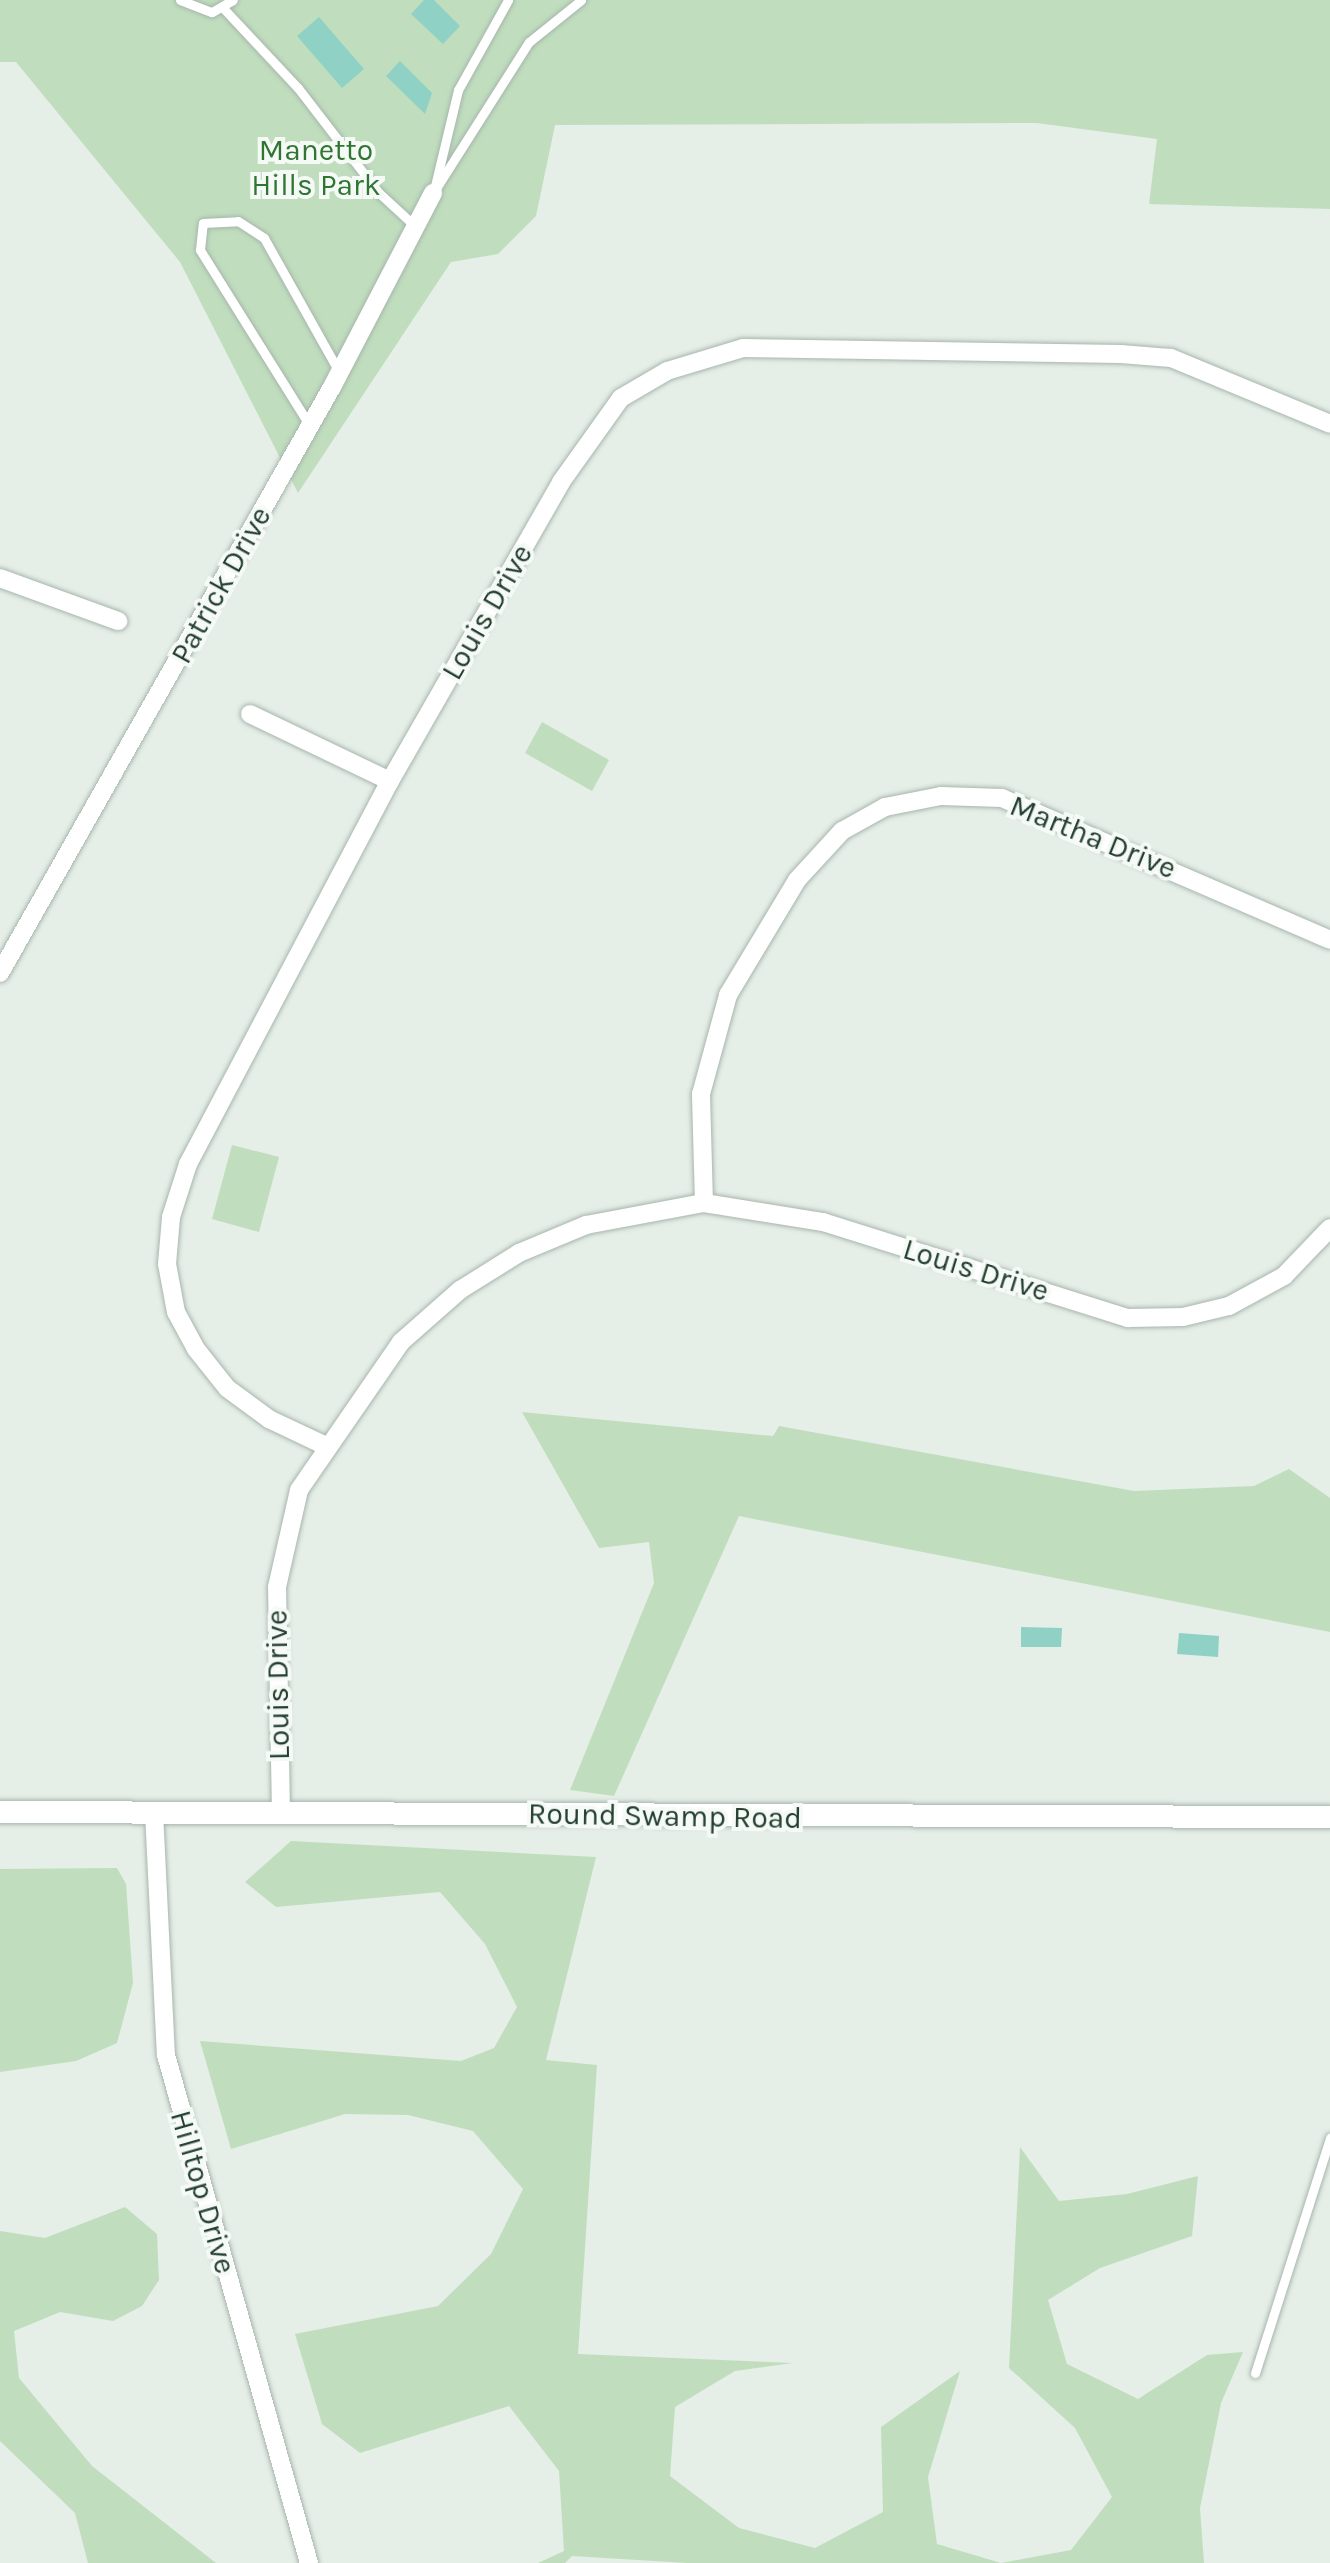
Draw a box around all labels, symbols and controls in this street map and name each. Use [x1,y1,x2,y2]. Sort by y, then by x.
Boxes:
park label: Manetto Hills Park [251,132,381,202]
street label: Patrick Drive [163,500,279,670]
street label: Louis Drive [434,538,540,686]
street label: Martha Drive [1005,787,1181,887]
street label: Louis Drive [899,1231,1053,1309]
street label: Louis Drive [259,1609,297,1761]
street label: Round Swamp Road [528,1796,802,1836]
street label: Hilltop Drive [163,2106,243,2278]

